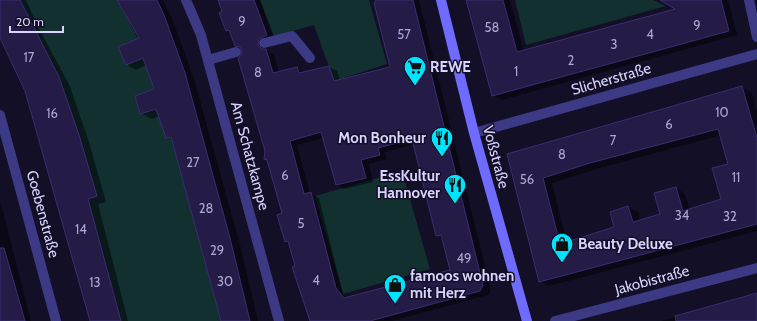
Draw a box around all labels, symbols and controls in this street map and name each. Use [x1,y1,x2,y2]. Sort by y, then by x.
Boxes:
scale bar [10,8,63,34]
house number: 9 [238,13,246,29]
text: 20 m [16,14,44,29]
house number: 9 [693,17,701,33]
house number: 58 [485,19,500,35]
house number: 57 [397,26,411,42]
house number: 4 [646,26,654,42]
house number: 3 [610,36,618,52]
house number: 17 [24,49,35,65]
house number: 2 [568,52,575,68]
supermarket icon: REWE [402,54,428,87]
place label: REWE [430,58,471,76]
street label: Slicherstraße [569,59,653,99]
house number: 1 [514,63,518,79]
house number: 8 [254,64,262,80]
street label: Am Schatzkampe [227,100,273,213]
house number: 10 [715,104,729,120]
house number: 16 [46,105,58,121]
house number: 6 [665,116,673,132]
street label: Voßstraße [479,124,513,191]
restaurant icon: Mon Bonheur [429,125,455,158]
place label: Mon Bonheur [338,129,426,147]
house number: 7 [610,132,617,148]
house number: 8 [558,146,566,162]
house number: 27 [186,154,200,170]
house number: 6 [281,167,289,183]
place label: EssKultur Hannover [377,167,440,202]
street label: Goebenstraße [23,168,63,260]
house number: 11 [732,169,740,185]
house number: 56 [520,171,534,187]
restaurant icon: EssKultur Hannover [442,172,468,205]
house number: 28 [199,200,213,216]
house number: 34 [675,207,690,223]
house number: 32 [723,208,737,224]
house number: 5 [297,215,305,231]
house number: 14 [75,221,87,237]
shop icon: Beauty Deluxe [549,231,575,264]
place label: Beauty Deluxe [578,235,673,253]
house number: 29 [210,242,224,258]
house number: 49 [457,250,471,266]
street label: Jakobistraße [612,261,692,299]
place label: famoos wohnen mit Herz [410,267,514,302]
house number: 4 [312,272,320,288]
shop icon: famoos wohnen mit Herz [382,272,408,305]
house number: 30 [217,273,233,289]
house number: 13 [89,274,101,290]

